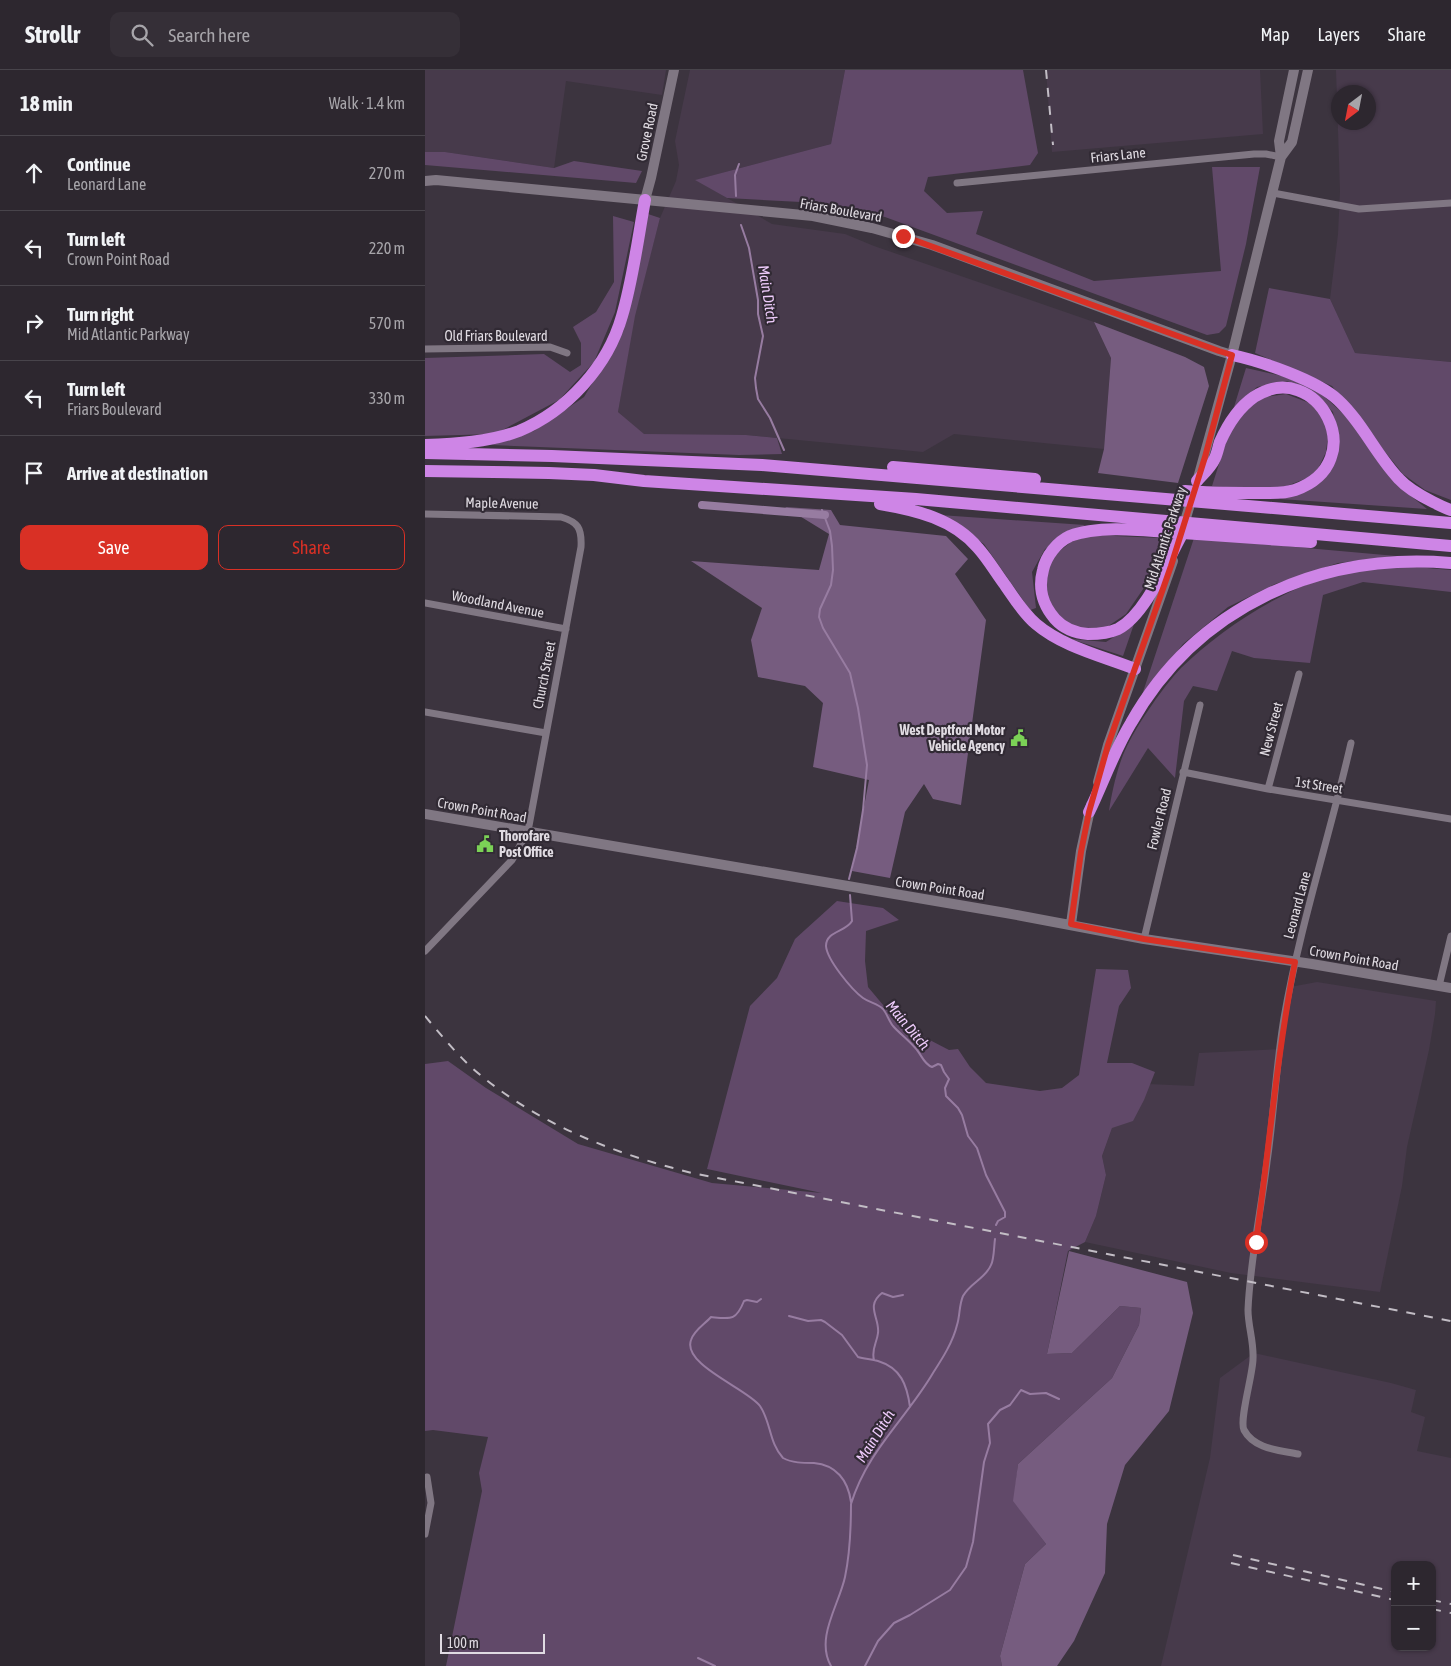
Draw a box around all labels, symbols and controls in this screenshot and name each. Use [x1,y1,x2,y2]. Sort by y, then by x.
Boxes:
search box [110,12,460,57]
text: Strollr [25,21,80,48]
icon: search [128,21,156,49]
text: Search here [168,24,250,46]
text: Map [1260,24,1289,45]
text: Layers [1317,24,1360,45]
text: Share [1388,24,1426,45]
north arrow [1331,85,1376,130]
text: 18 min [20,91,73,115]
text: Walk · 1.4 km [329,94,405,112]
street label: Grove Road [633,102,661,162]
street label: Friars Lane [1090,144,1146,166]
text: Continue [67,153,131,175]
icon: ahead [20,159,48,187]
text: 270 m [369,164,405,182]
text: Leonard Lane [67,175,146,193]
street label: Friars Boulevard [799,195,883,225]
route end [892,225,915,248]
text: Turn left [67,228,125,250]
icon: left [20,234,48,262]
text: 220 m [369,239,405,257]
text: Crown Point Road [67,250,170,268]
water label: Main Ditch [755,264,781,324]
text: Turn right [67,303,134,325]
icon: right [20,309,48,337]
text: 570 m [369,314,405,332]
text: Mid Atlantic Parkway [67,325,190,343]
street label: Old Friars Boulevard [444,328,548,344]
text: Turn left [67,378,125,400]
icon: left [20,384,48,412]
text: 330 m [369,389,405,407]
text: Friars Boulevard [67,400,162,418]
icon: arrive [20,459,48,487]
text: Arrive at destination [67,462,208,484]
street label: Mid Atlantic Parkway [1141,484,1189,591]
street label: Maple Avenue [465,494,539,512]
button: Save [20,525,208,570]
button: Share [218,525,405,570]
street label: Woodland Avenue [450,587,546,621]
street label: Church Street [530,640,558,710]
street label: New Street [1256,700,1286,758]
place label: West Deptford Motor Vehicle Agency [898,722,1006,754]
public building icon: West Deptford Motor Vehicle Agency [1009,728,1029,748]
street label: 1st Street [1294,773,1344,797]
street label: Fowler Road [1144,787,1174,851]
street label: Crown Point Road [436,794,528,826]
place label: Thorofare Post Office [499,828,554,860]
public building icon: Thorofare Post Office [475,834,495,854]
street label: Leonard Lane [1280,869,1314,941]
street label: Crown Point Road [894,873,986,903]
street label: Crown Point Road [1308,942,1400,974]
water label: Main Ditch [883,997,933,1053]
route start [1245,1231,1268,1254]
water label: Main Ditch [852,1407,898,1465]
map controls [1391,1561,1436,1651]
button: + [1391,1561,1436,1606]
button: − [1391,1606,1436,1651]
scale bar [440,1631,545,1654]
text: 100 m [447,1635,479,1651]

